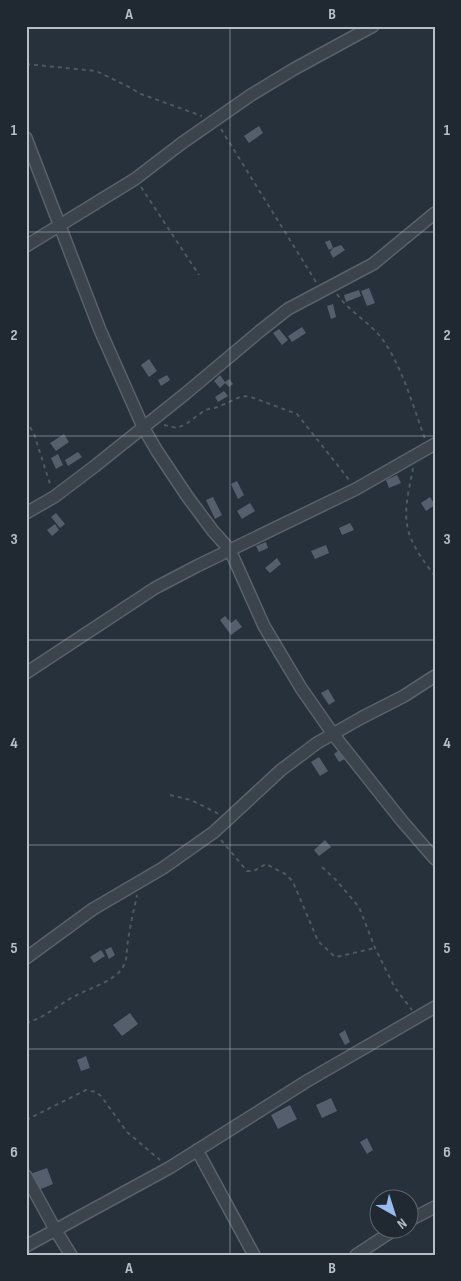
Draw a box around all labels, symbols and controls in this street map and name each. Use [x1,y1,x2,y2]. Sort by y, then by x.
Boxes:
text: A [124,5,133,24]
text: B [328,5,336,24]
text: 1 [11,121,18,140]
text: 1 [444,121,451,140]
text: 2 [10,326,18,345]
text: 2 [443,326,451,345]
text: 3 [10,530,18,549]
text: 3 [443,530,451,549]
text: 4 [10,734,18,753]
text: 4 [443,734,451,753]
text: 5 [10,939,18,958]
text: 5 [443,939,451,958]
text: 6 [10,1143,18,1162]
text: 6 [443,1143,451,1162]
north arrow [368,1188,418,1238]
text: N [394,1215,410,1233]
text: A [124,1259,133,1278]
text: B [328,1259,336,1278]

